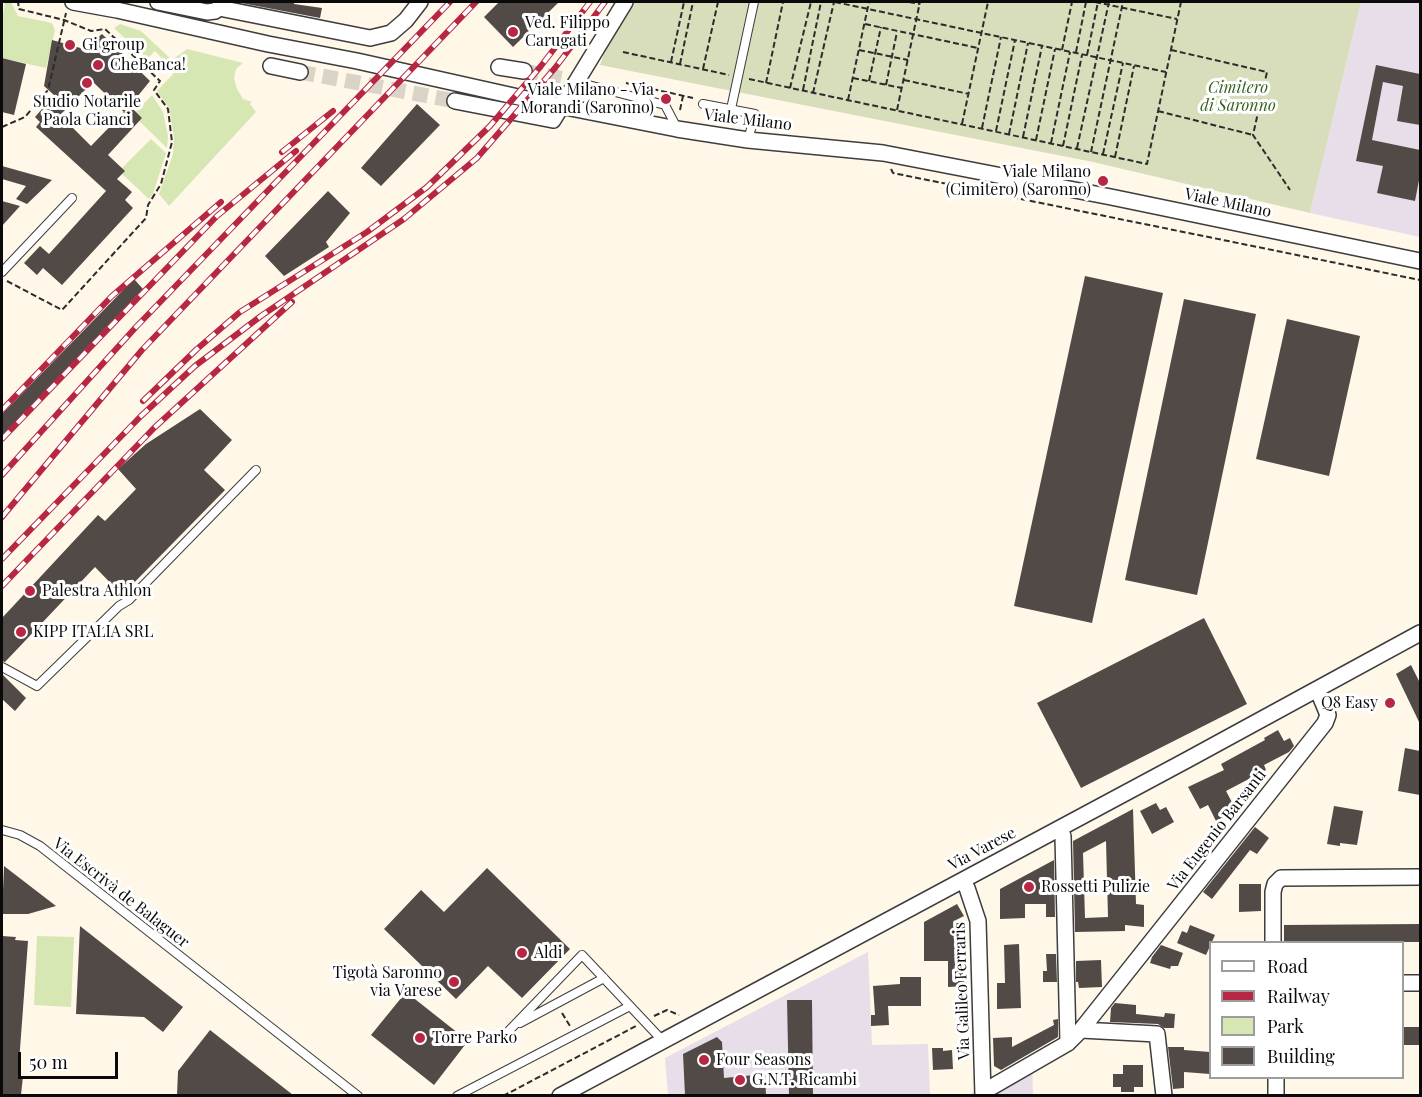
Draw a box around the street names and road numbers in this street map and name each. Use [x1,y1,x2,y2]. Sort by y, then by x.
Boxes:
street label: Viale Milano [703,105,793,135]
street label: Viale Milano [1183,184,1273,222]
street label: Via Eugenio Barsanti [1164,765,1270,895]
street label: Via Varese [945,823,1019,875]
street label: Via Escrivà de Balaguer [49,834,193,952]
street label: Via Galileo Ferraris [950,922,974,1060]

